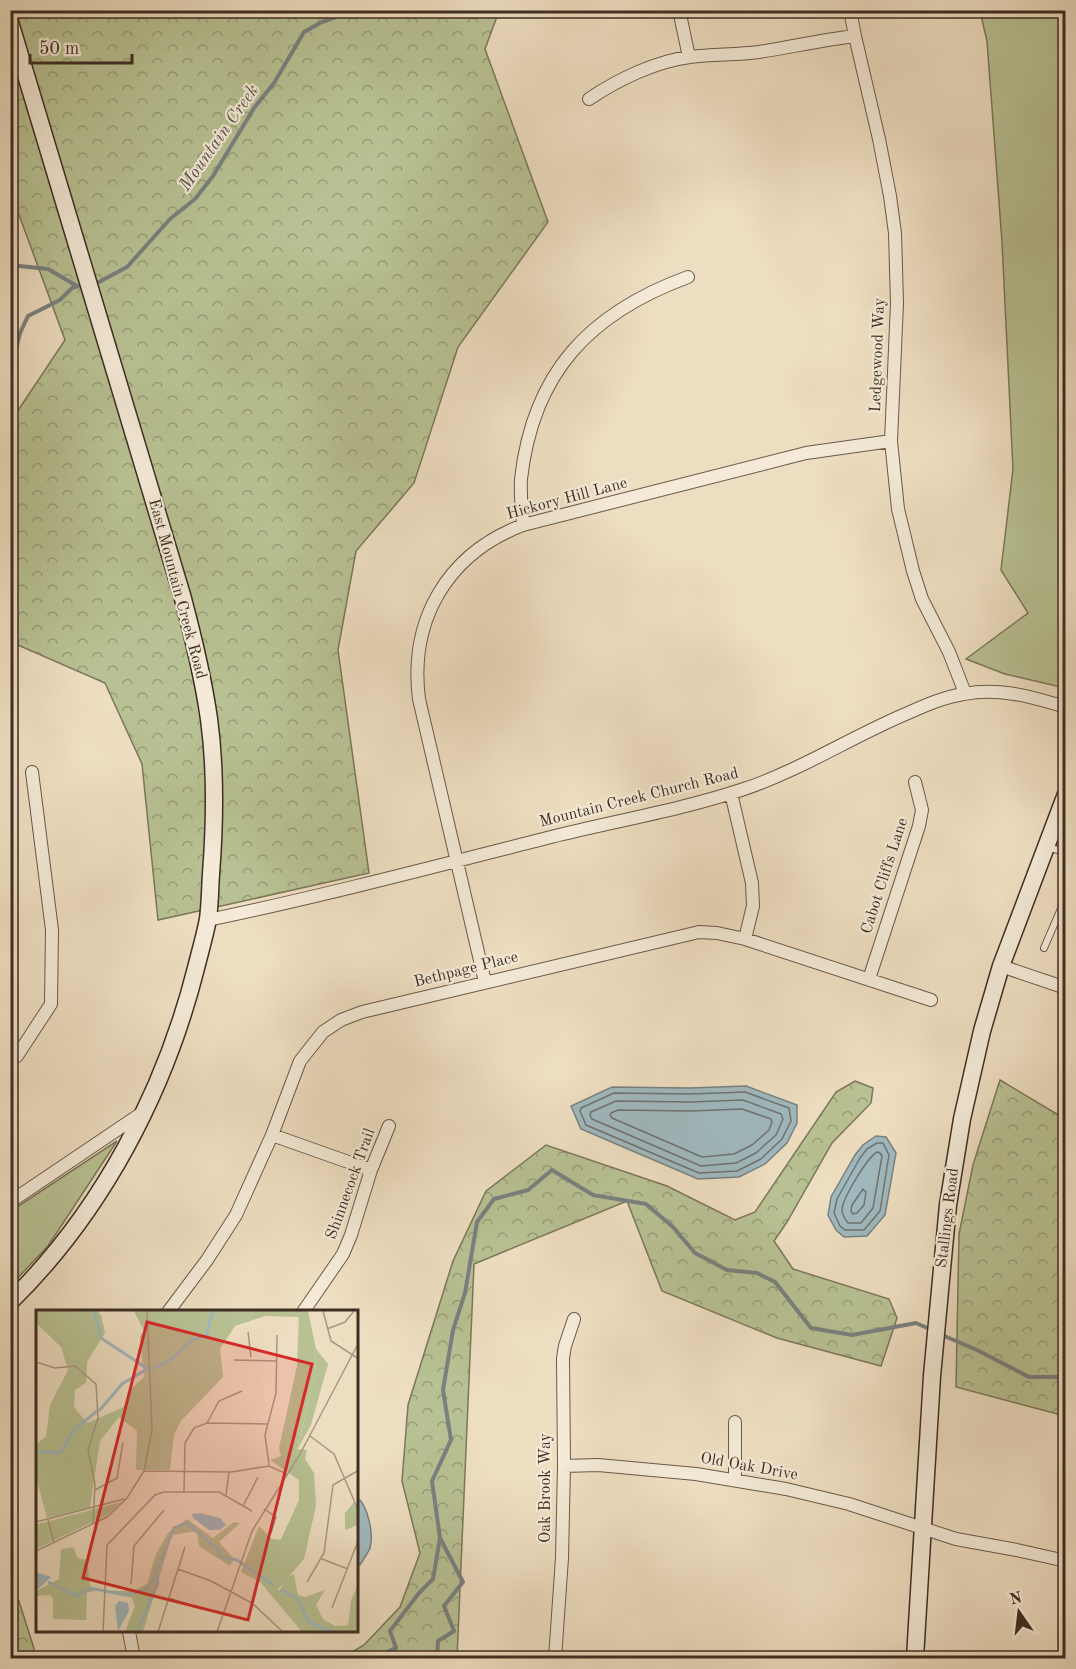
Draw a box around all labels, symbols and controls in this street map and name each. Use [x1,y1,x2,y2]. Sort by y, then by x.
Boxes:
scale bar [30,27,132,65]
text: 50 m [39,40,79,58]
water label: Mountain Creek [175,81,262,195]
street label: Ledgewood Way [868,297,888,413]
street label: Hickory Hill Lane [505,475,629,523]
street label: East Mountain Creek Road [145,497,209,681]
street label: Mountain Creek Church Road [538,765,740,831]
street label: Cabot Cliffs Lane [859,816,911,936]
street label: Bethpage Place [412,949,520,991]
street label: Shinnecock Trail [324,1126,378,1242]
street label: Stallings Road [934,1167,962,1269]
inset map [36,1310,358,1633]
street label: Oak Brook Way [538,1432,554,1543]
street label: Old Oak Drive [699,1451,799,1483]
north arrow [989,1582,1049,1642]
text: N [1008,1590,1024,1609]

